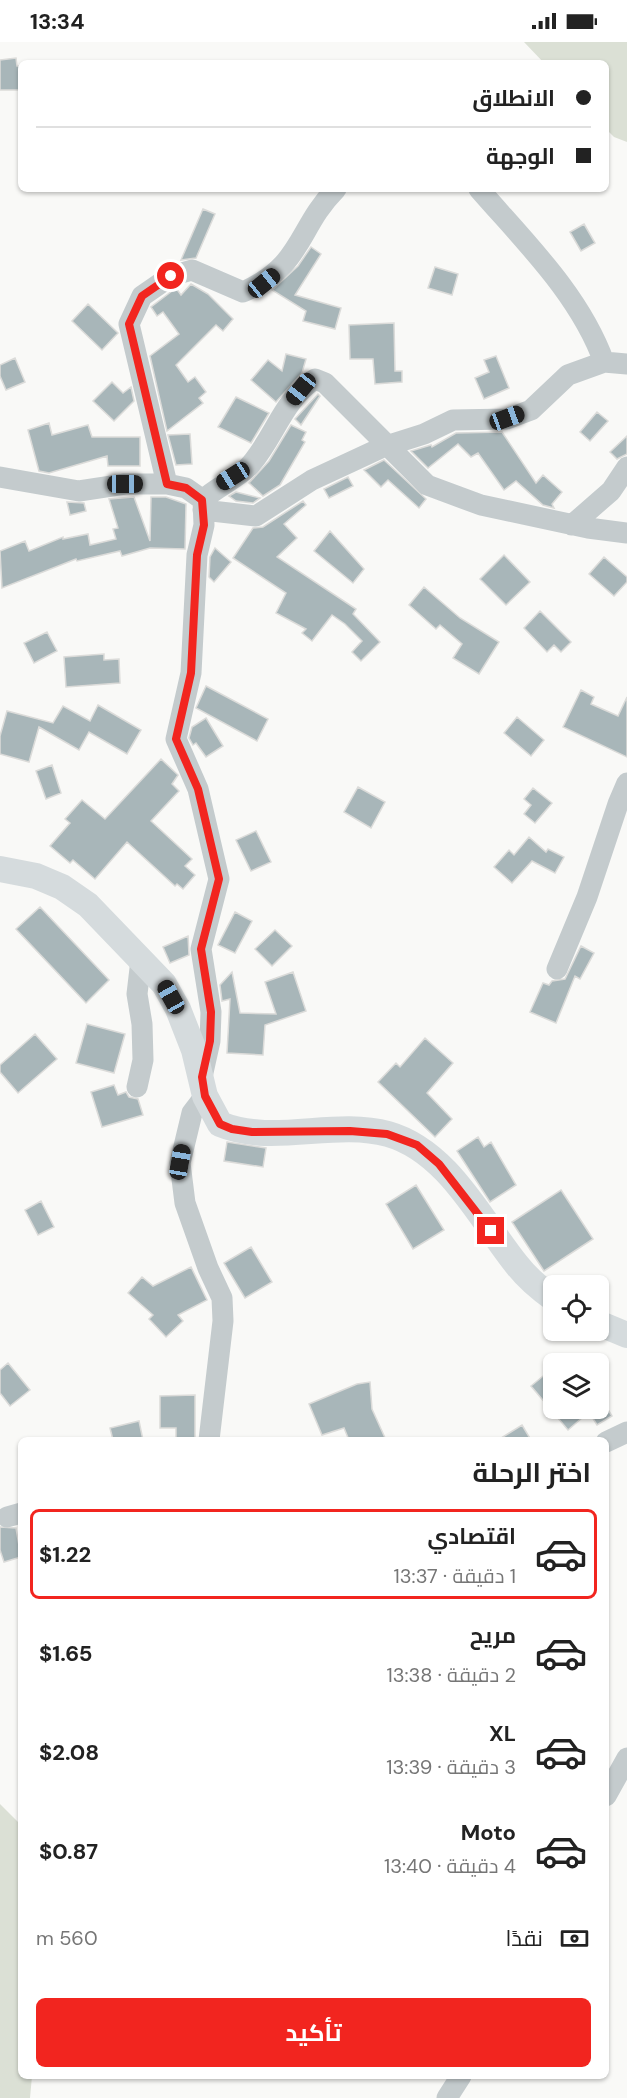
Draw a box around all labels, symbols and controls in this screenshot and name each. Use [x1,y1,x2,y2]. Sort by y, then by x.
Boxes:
text: 13:34 [30,7,84,36]
text: الانطلاق [472,84,555,113]
text: الوجهة [486,142,555,171]
route start [157,262,184,289]
car [244,265,284,301]
car [283,369,319,409]
car [487,403,527,433]
car [213,459,253,493]
car [107,475,143,493]
car [154,977,188,1017]
car [168,1143,192,1181]
route end [477,1217,504,1244]
map controls [543,1275,609,1419]
button: locate [543,1275,609,1341]
button: layers [543,1353,609,1419]
text: اختر الرحلة [472,1455,591,1490]
text: اقتصادي [427,1522,516,1551]
icon: car [534,1527,588,1581]
text: $1.22 [39,1540,91,1569]
text: 1 دقيقة · 13:37 [394,1563,516,1589]
text: مريح [470,1621,516,1650]
icon: car [534,1626,588,1680]
text: $1.65 [39,1639,92,1668]
text: 2 دقيقة · 13:38 [386,1662,516,1688]
text: XL [489,1719,516,1748]
icon: car [534,1725,588,1779]
text: $2.08 [39,1738,99,1767]
text: 3 دقيقة · 13:39 [386,1754,516,1780]
text: Moto [461,1818,516,1847]
icon: car [534,1824,588,1878]
text: $0.87 [39,1837,98,1866]
text: 4 دقيقة · 13:40 [384,1853,516,1879]
icon: cash [558,1922,591,1955]
text: نقدًا [505,1924,543,1953]
text: 560 m [36,1925,98,1951]
button: تأكيد [36,1998,591,2067]

